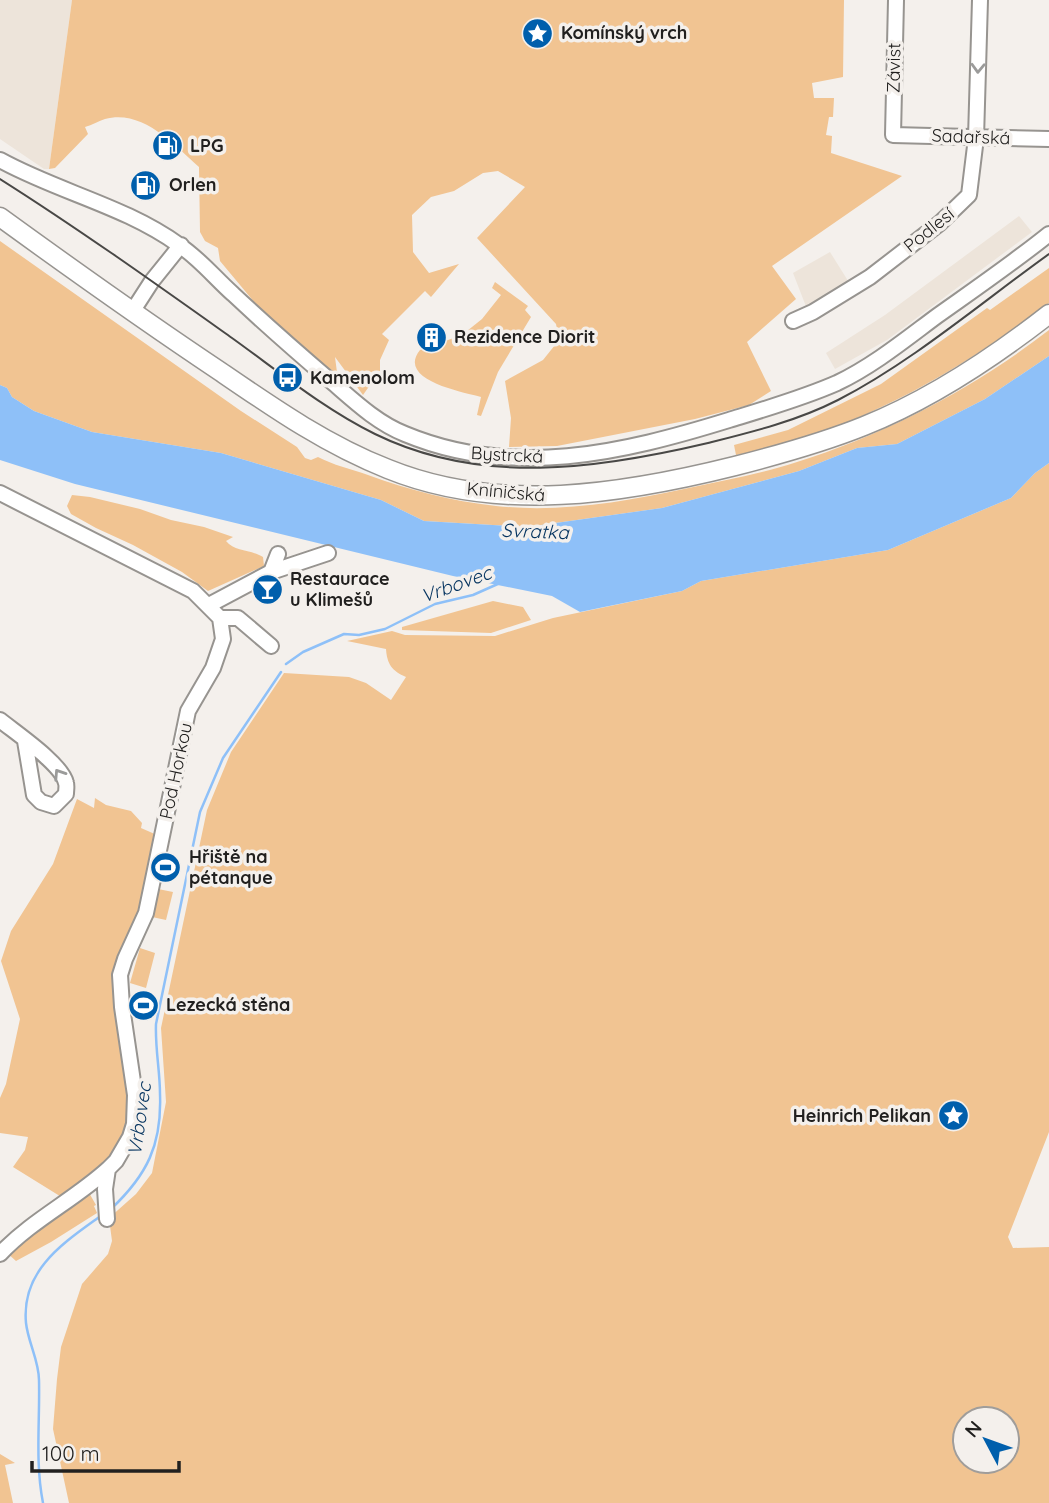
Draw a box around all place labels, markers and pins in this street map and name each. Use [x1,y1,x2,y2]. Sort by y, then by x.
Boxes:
place icon: Komínský vrch [521,16,555,50]
place label: Komínský vrch [561,21,687,44]
fuel station icon: LPG [150,129,184,163]
place label: LPG [190,134,224,157]
fuel station icon: Orlen [129,168,163,202]
place label: Orlen [169,173,217,196]
building icon: Rezidence Diorit [414,320,448,354]
place label: Rezidence Diorit [454,325,595,348]
bus stop icon: Kamenolom [270,361,304,395]
place label: Kamenolom [310,366,415,389]
place label: Restaurace u Klimešů [290,567,390,611]
bar icon: Restaurace u Klimešů [250,572,284,606]
place label: Hřiště na pétanque [189,845,273,889]
sports icon: Hřiště na pétanque [149,850,183,884]
sports icon: Lezecká stěna [126,988,160,1022]
place label: Lezecká stěna [166,993,290,1016]
place icon: Heinrich Pelikan [937,1099,971,1133]
place label: Heinrich Pelikan [793,1104,931,1127]

